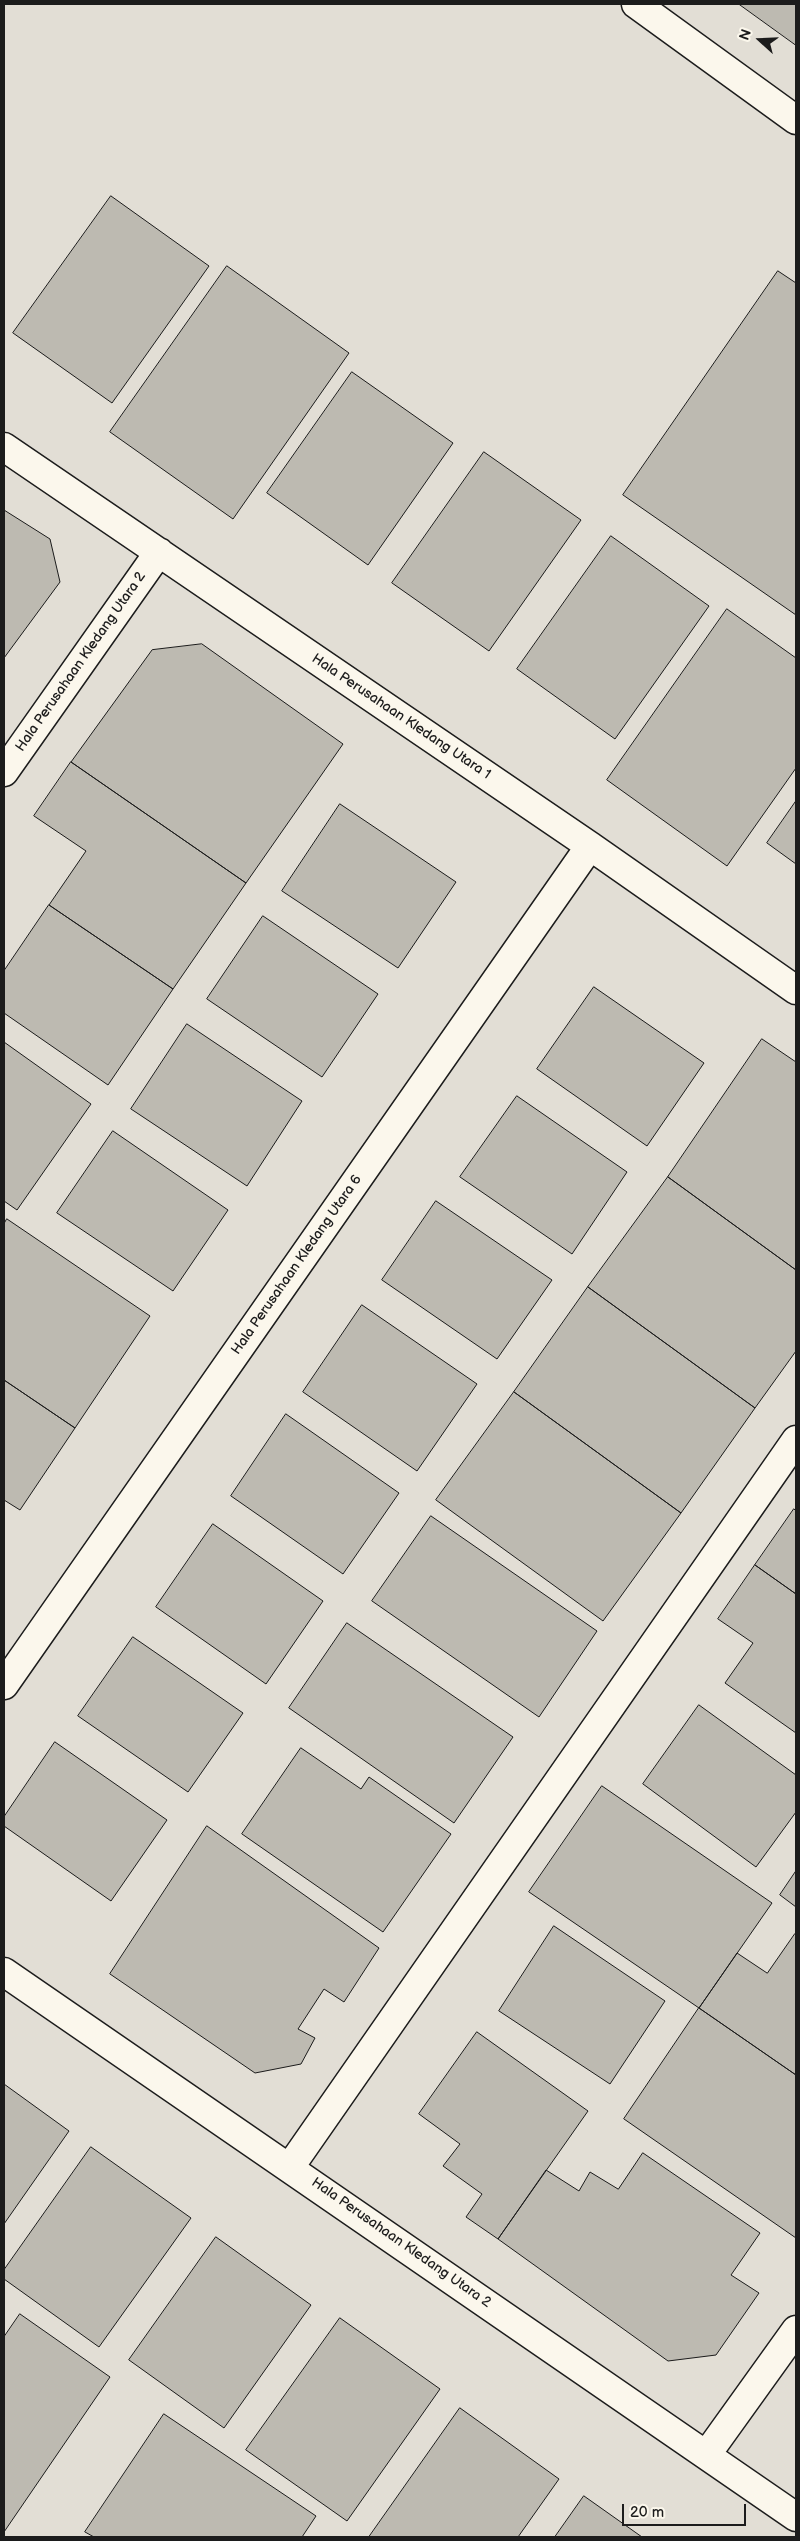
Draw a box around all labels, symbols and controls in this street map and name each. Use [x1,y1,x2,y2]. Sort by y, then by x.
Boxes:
north arrow [735,15,785,65]
text: N [736,27,755,43]
street label: Hala Perusahaan Kledang Utara 2 [12,569,150,755]
street label: Hala Perusahaan Kledang Utara 1 [308,651,494,783]
street label: Hala Perusahaan Kledang Utara 6 [228,1172,366,1358]
street label: Hala Perusahaan Kledang Utara 2 [308,2174,494,2312]
scale bar [625,2494,749,2526]
text: 20 m [630,2503,664,2522]

